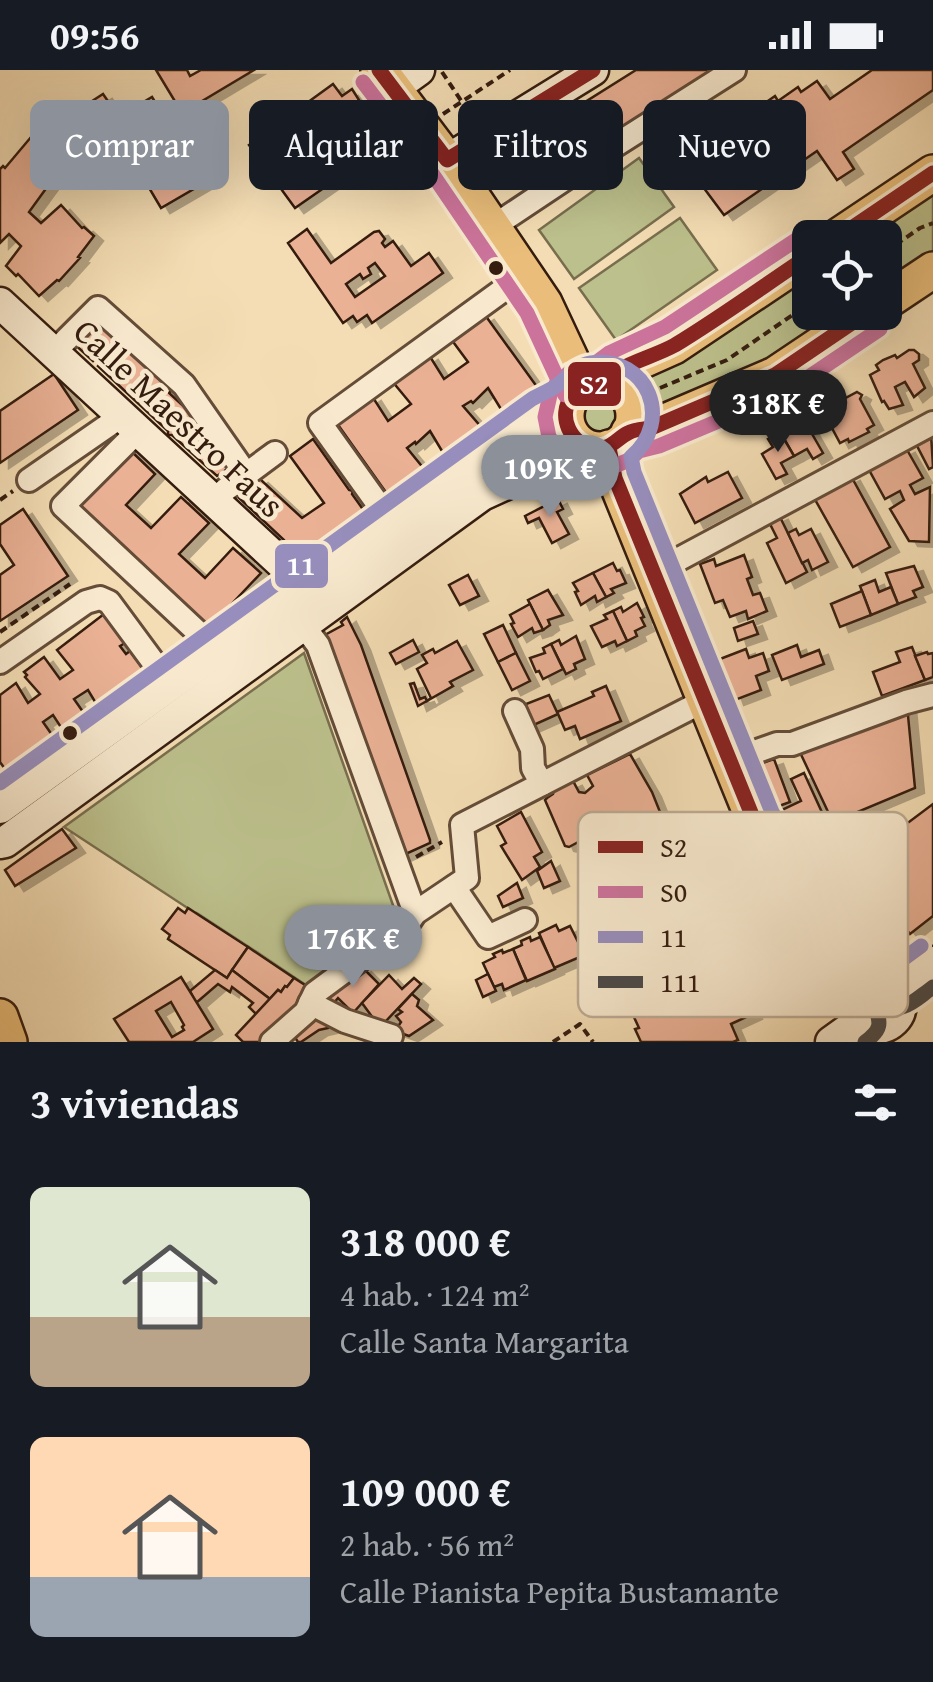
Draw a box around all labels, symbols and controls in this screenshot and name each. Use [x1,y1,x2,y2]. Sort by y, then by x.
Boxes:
text: 09:56 [50,7,140,63]
chip: Comprar [30,100,229,190]
chip: Alquilar [249,100,438,190]
chip: Filtros [458,100,623,190]
chip: Nuevo [643,100,806,190]
map controls [792,220,902,330]
button: locate [792,220,902,330]
unlabelled marker [486,258,506,278]
street label: Calle Maestro Faus [63,306,296,529]
line badge: S2 [566,360,623,408]
text: S2 [579,363,609,404]
pin: 318K € [697,370,859,455]
text: 318K € [731,379,825,426]
pin: 109K € [469,435,631,520]
text: 109K € [503,444,597,491]
line badge: 11 [273,542,330,590]
text: 11 [286,544,316,585]
unlabelled marker [60,723,80,743]
legend [578,812,908,1017]
text: S2 [660,826,687,867]
text: S0 [660,871,687,912]
pin: 176K € [272,905,434,990]
text: 176K € [306,914,400,961]
text: 11 [660,916,687,957]
text: 111 [660,961,700,1002]
text: 3 viviendas [30,1072,239,1133]
icon: filters [848,1075,903,1130]
text: 318 000 € [340,1210,511,1271]
icon: home [110,1227,230,1347]
text: 4 hab. · 124 m² [340,1271,529,1318]
text: Calle Santa Margarita [340,1318,629,1365]
text: 109 000 € [340,1460,511,1521]
icon: home [110,1477,230,1597]
text: 2 hab. · 56 m² [340,1521,514,1568]
text: Calle Pianista Pepita Bustamante [340,1568,779,1615]

